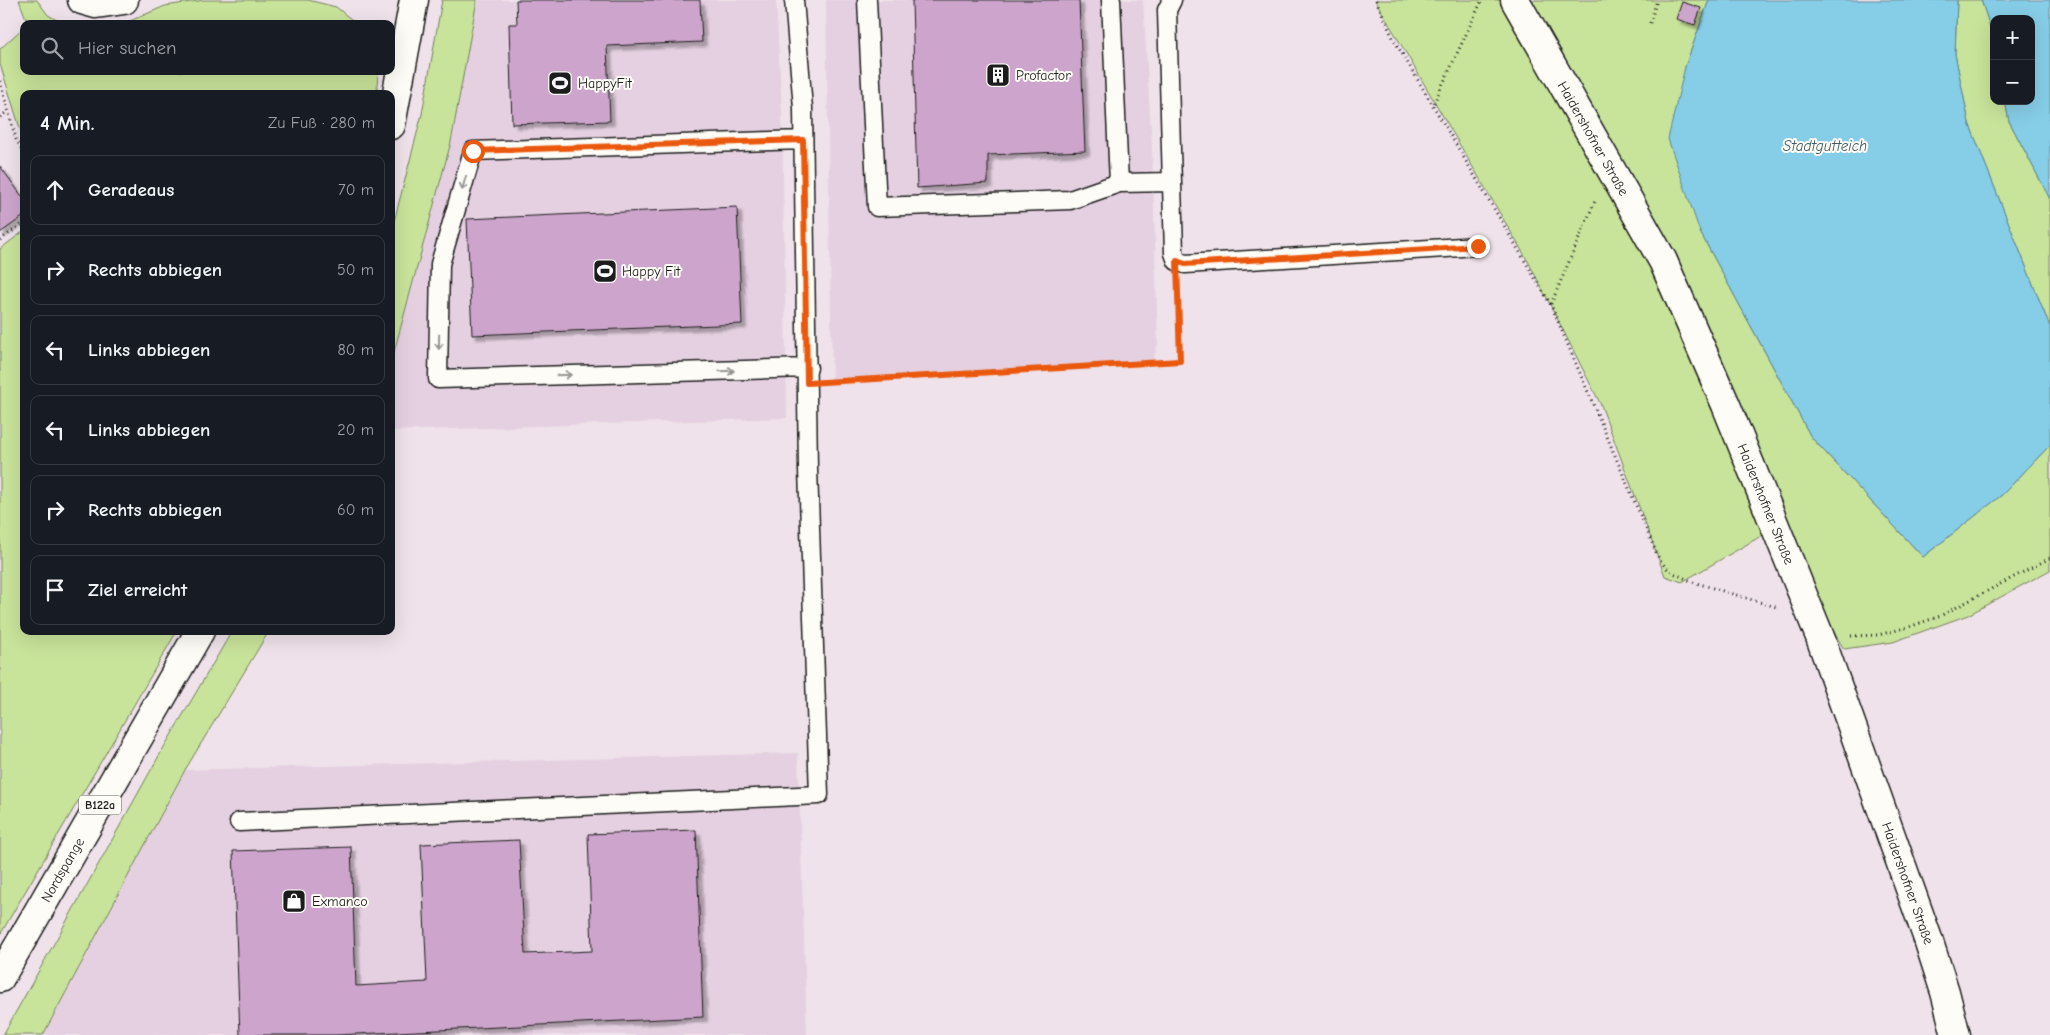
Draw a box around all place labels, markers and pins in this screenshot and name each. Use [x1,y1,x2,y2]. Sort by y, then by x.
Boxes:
building icon: Profactor [985,62,1011,88]
place label: Profactor [1016,67,1071,84]
sports icon: HappyFit [547,70,573,96]
place label: HappyFit [578,75,633,92]
sports icon: Happy Fit [592,258,618,284]
place label: Happy Fit [622,263,681,280]
shop icon: Exmanco [281,888,307,914]
place label: Exmanco [312,893,368,910]

